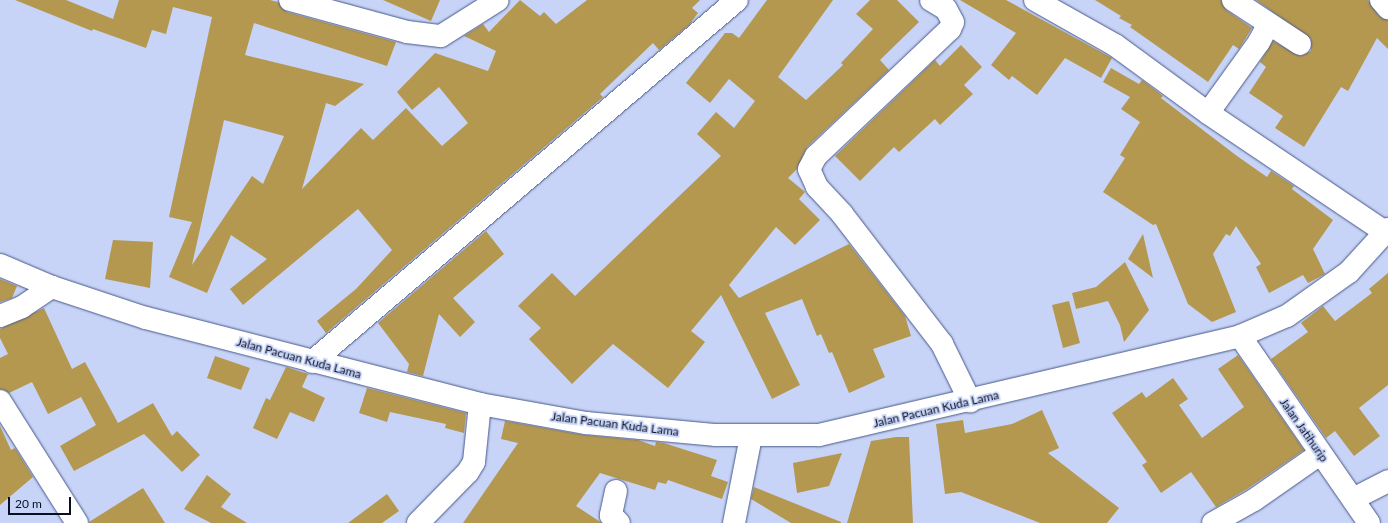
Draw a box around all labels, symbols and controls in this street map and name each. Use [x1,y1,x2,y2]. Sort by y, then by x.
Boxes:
street label: Jalan Pacuan Kuda Lama [235,334,363,382]
street label: Jalan Pacuan Kuda Lama [872,388,1000,430]
street label: Jalan Jatihurip [1277,395,1331,465]
street label: Jalan Pacuan Kuda Lama [550,409,680,439]
scale bar [10,489,73,515]
text: 20 m [15,496,42,511]

